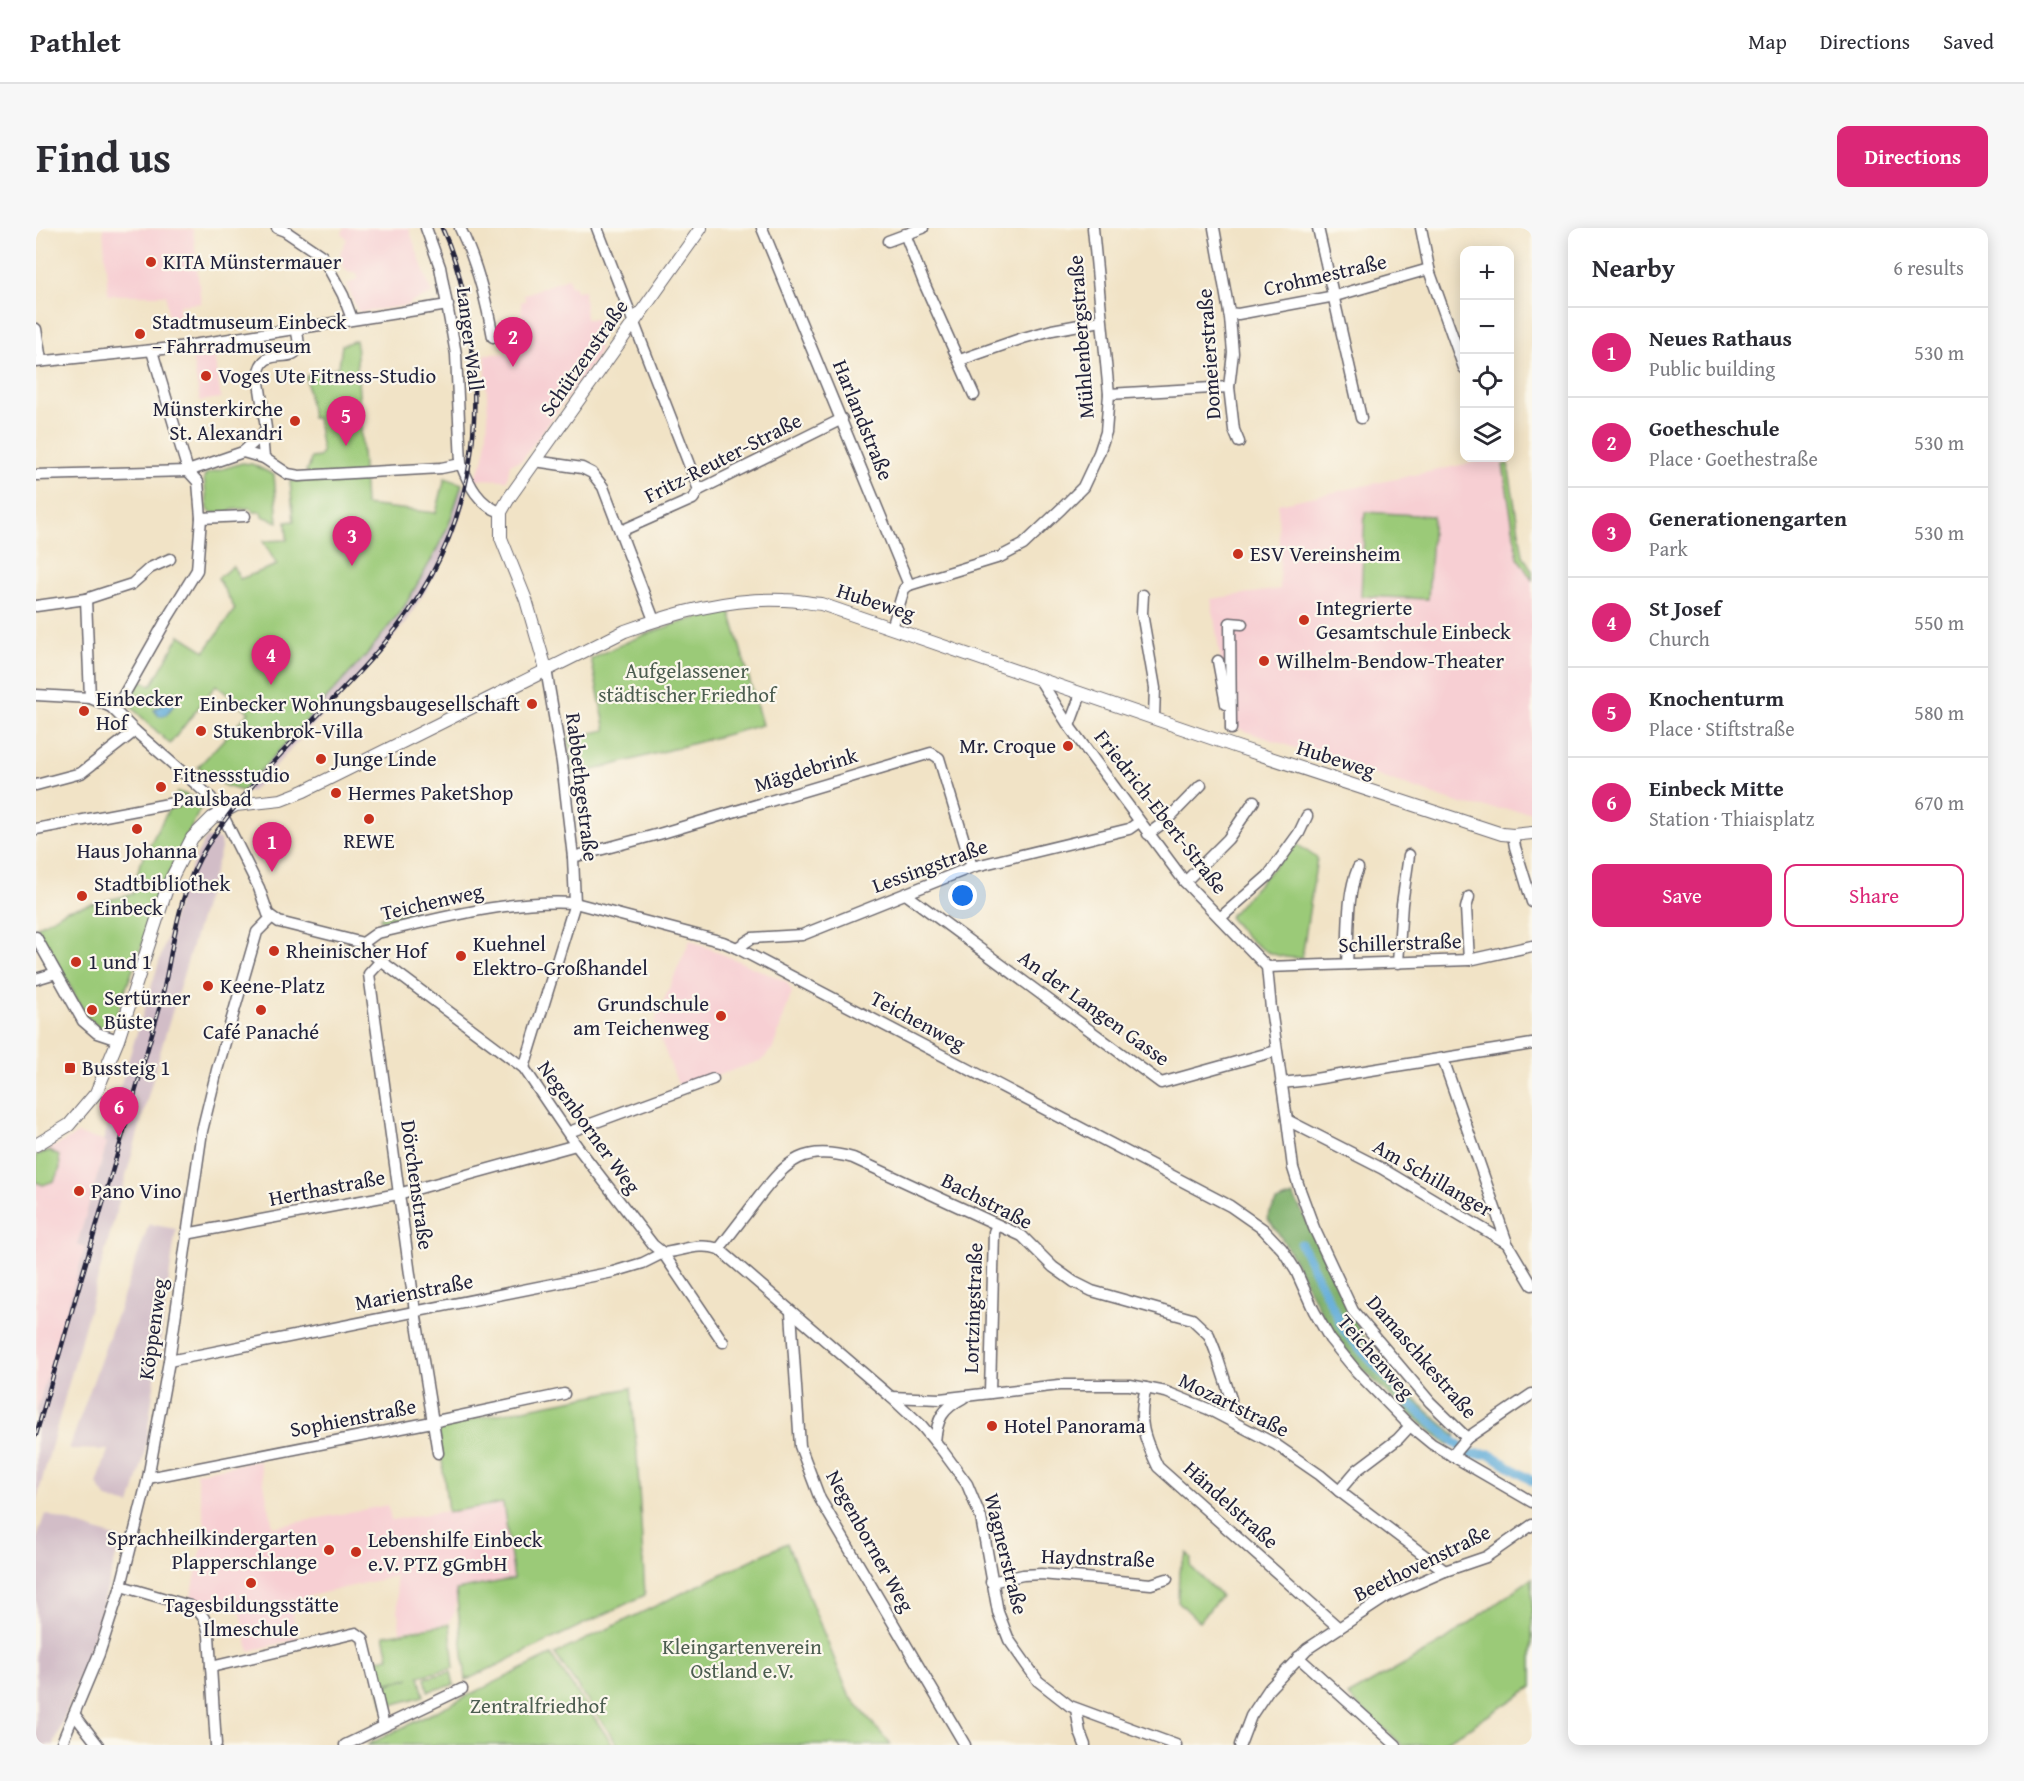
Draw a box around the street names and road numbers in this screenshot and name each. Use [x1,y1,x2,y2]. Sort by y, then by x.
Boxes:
street label: Crohmestraße [1260,245,1390,304]
street label: Mühlenbergstraße [1059,254,1102,420]
street label: Langer Wall [449,285,492,393]
street label: Domeierstraße [1188,287,1229,421]
street label: Schützenstraße [532,293,636,423]
street label: Harlandstraße [825,355,902,485]
street label: Fritz-Reuter-Straße [639,404,807,511]
street label: Hubeweg [833,574,920,629]
street label: Rabbethgestraße [558,711,607,863]
street label: Friedrich-Ebert-Straße [1087,723,1236,901]
street label: Hubeweg [1293,731,1380,786]
street label: Mägdebrink [750,739,862,800]
street label: Lessingstraße [868,830,992,901]
street label: Teichenweg [378,875,487,928]
street label: Schillerstraße [1338,925,1462,960]
street label: An der Langen Gasse [1012,942,1177,1073]
street label: Teichenweg [865,982,972,1059]
street label: Negenborner Weg [530,1054,649,1200]
street label: Dörchenstraße [393,1118,442,1252]
street label: Am Schillanger [1368,1131,1499,1225]
street label: Herthastraße [266,1161,388,1214]
street label: Bachstraße [936,1164,1038,1237]
street label: Lortzingstraße [955,1242,990,1374]
street label: Marienstraße [352,1265,476,1318]
street label: Köppenweg [130,1276,175,1382]
street label: Damaschkestraße [1360,1288,1485,1426]
street label: Teichenweg [1331,1307,1423,1406]
street label: Mozartstraße [1174,1364,1295,1445]
street label: Sophienstraße [287,1390,419,1445]
street label: Händelstraße [1177,1453,1286,1556]
street label: Negenborner Weg [819,1464,923,1618]
street label: Wagnerstraße [976,1490,1037,1618]
street label: Beethovenstraße [1348,1516,1496,1609]
street label: Haydnstraße [1041,1540,1155,1575]

